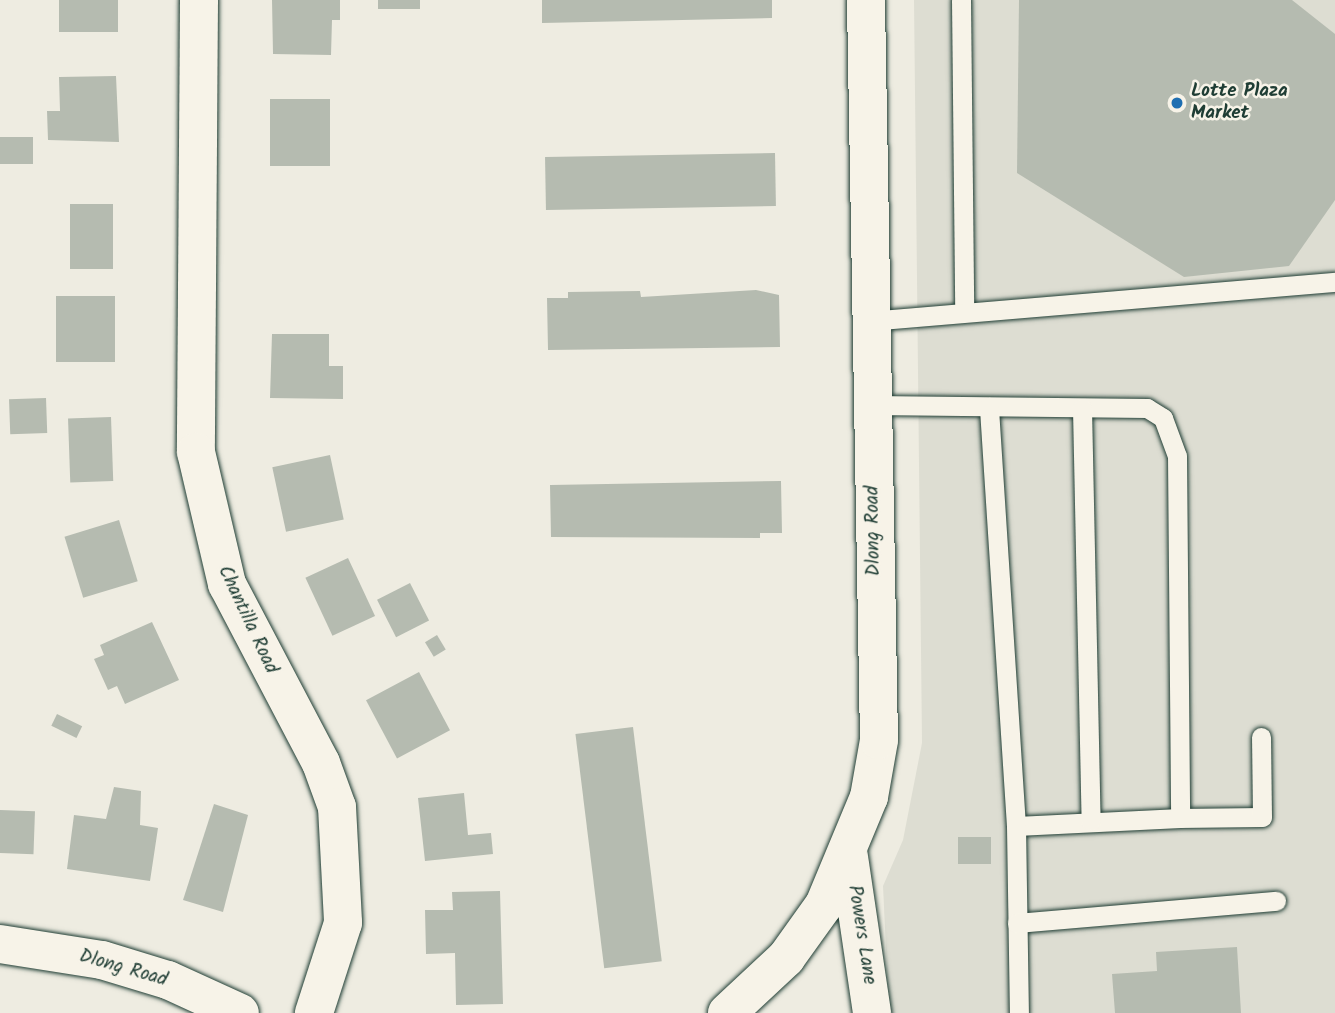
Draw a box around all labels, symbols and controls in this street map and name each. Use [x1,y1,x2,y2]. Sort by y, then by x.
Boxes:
place label: Lotte Plaza Market [1191,81,1288,125]
marker: Lotte Plaza Market [1169,95,1185,111]
street label: Dlong Road [862,486,886,576]
street label: Chantilla Road [212,562,282,678]
street label: Powers Lane [842,884,880,986]
street label: Dlong Road [76,946,170,992]

